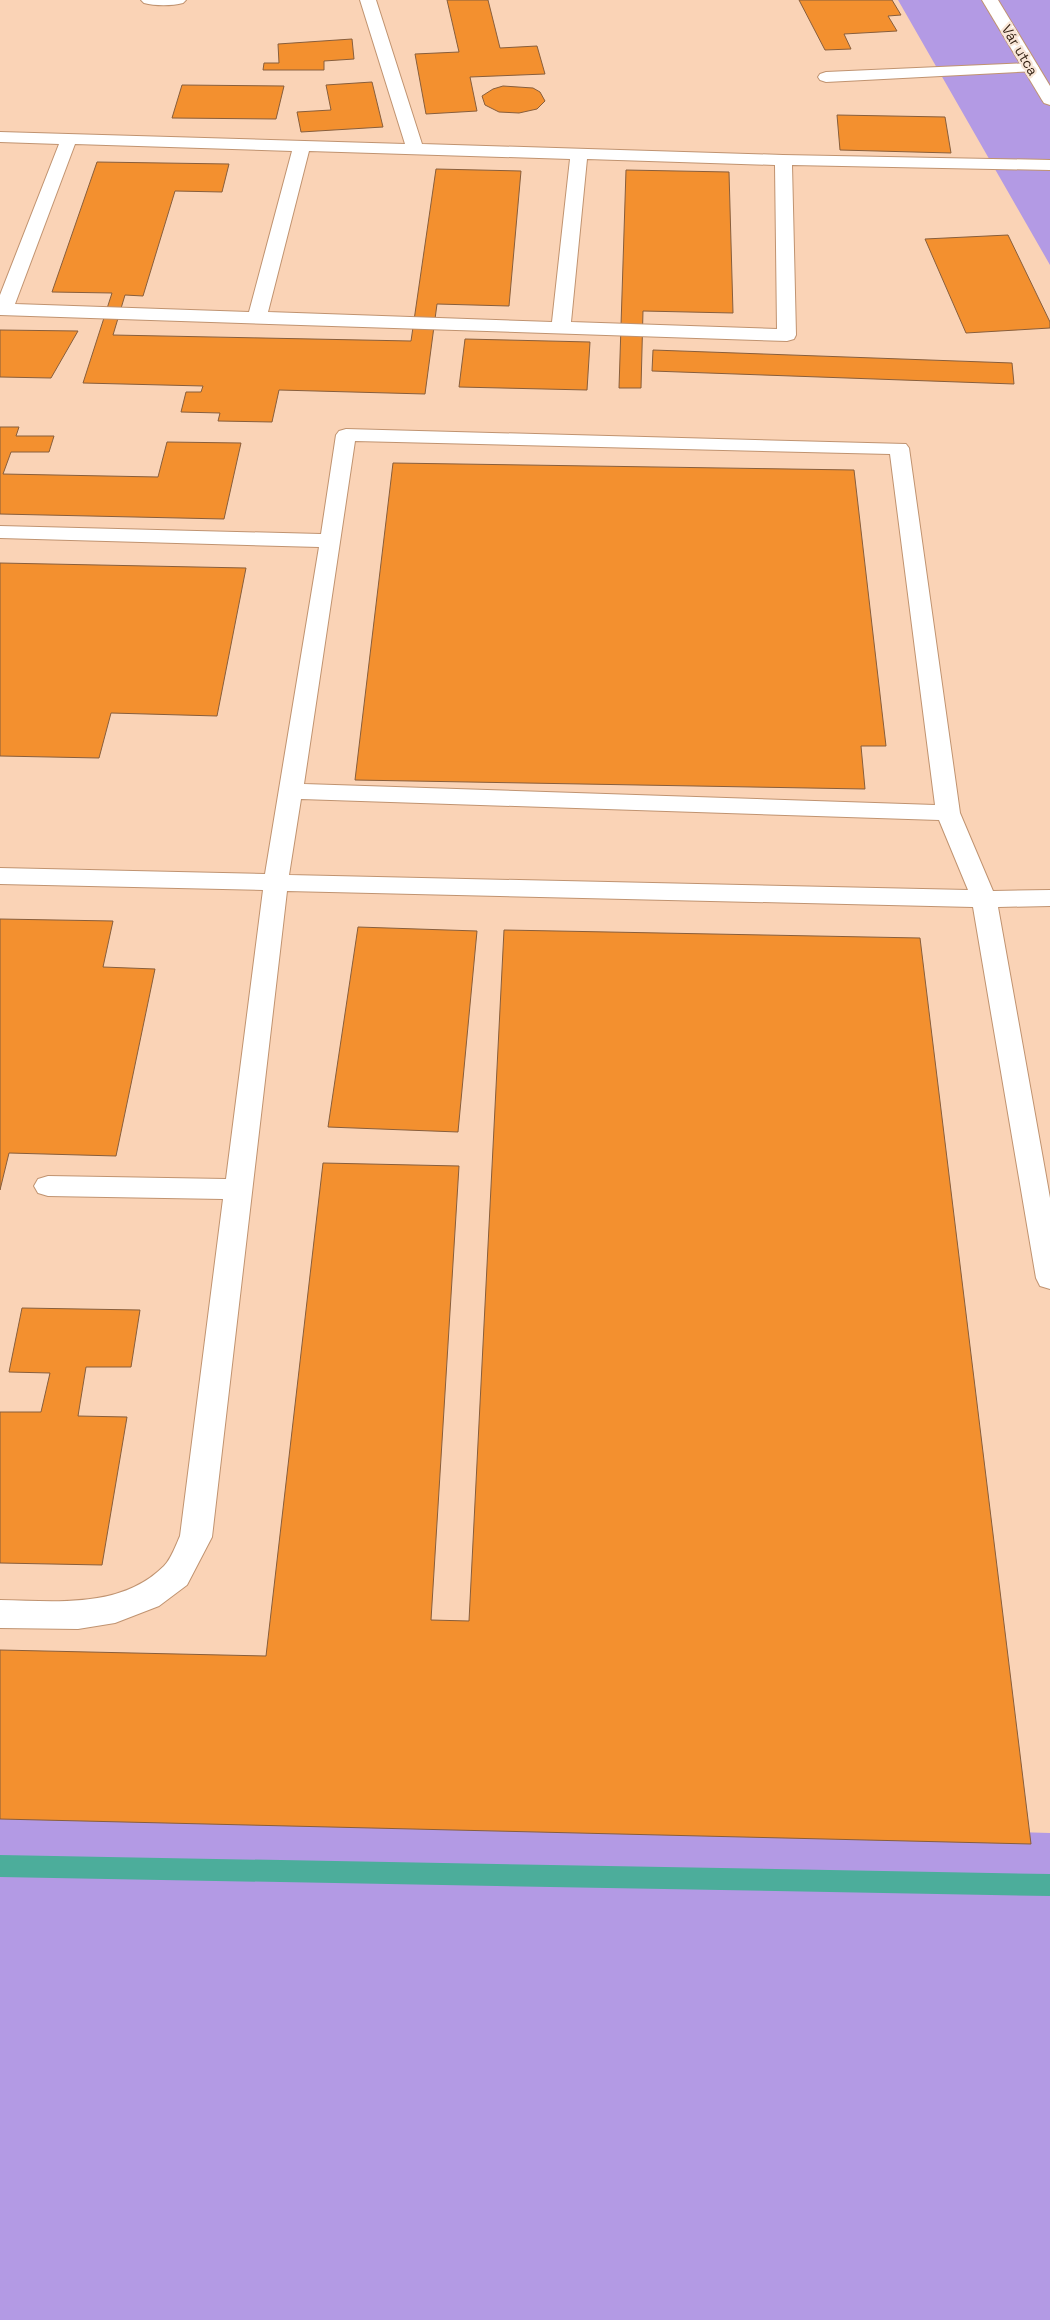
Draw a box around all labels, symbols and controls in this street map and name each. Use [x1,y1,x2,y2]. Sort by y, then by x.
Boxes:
street label: Vár utca [998,21,1042,79]

